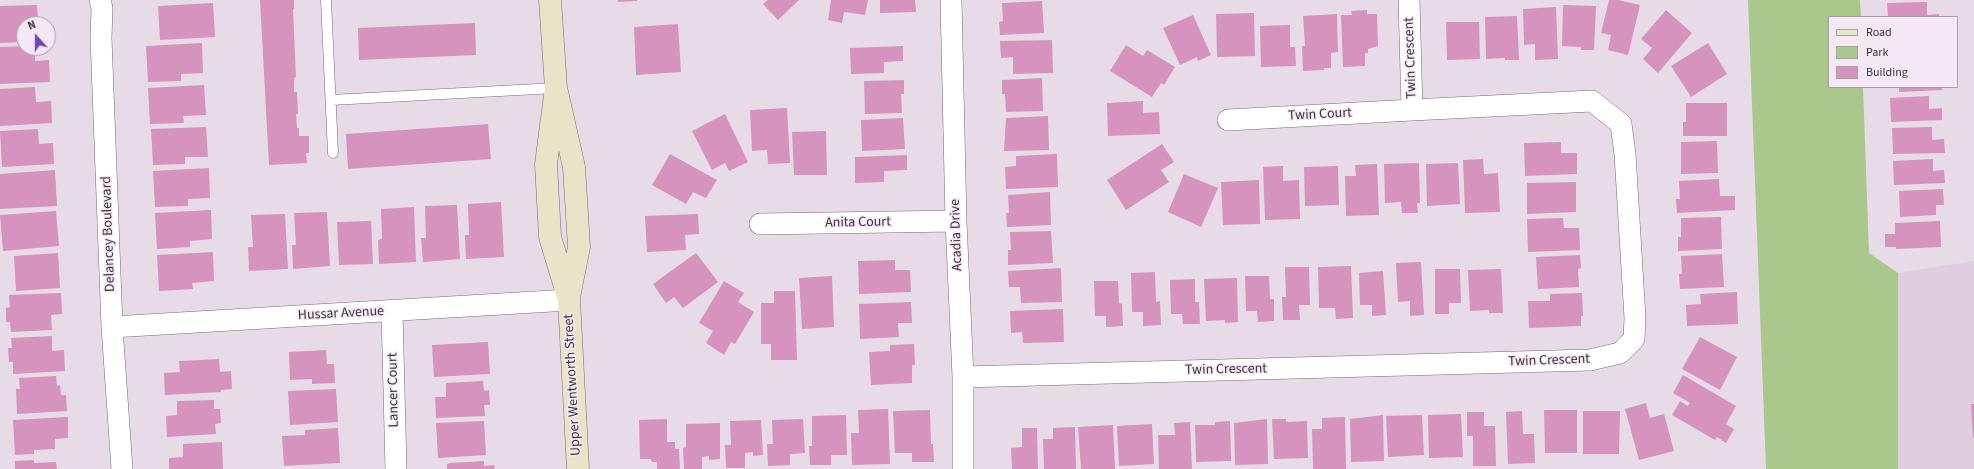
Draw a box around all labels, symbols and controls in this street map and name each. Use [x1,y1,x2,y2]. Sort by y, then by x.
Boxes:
north arrow [16,16,56,56]
legend [1828,16,1958,88]
text: N [26,17,38,34]
street label: Twin Crescent [1401,17,1421,99]
text: Road [1866,24,1892,41]
text: Park [1866,44,1888,61]
text: Building [1866,64,1908,81]
street label: Twin Court [1288,105,1352,125]
street label: Delancey Boulevard [99,176,119,292]
street label: Acadia Drive [947,199,967,271]
street label: Anita Court [825,214,891,232]
street label: Hussar Avenue [297,303,385,325]
street label: Upper Wentworth Street [561,314,585,456]
street label: Twin Crescent [1508,351,1590,371]
street label: Lancer Court [385,352,403,428]
street label: Twin Crescent [1185,361,1267,379]

